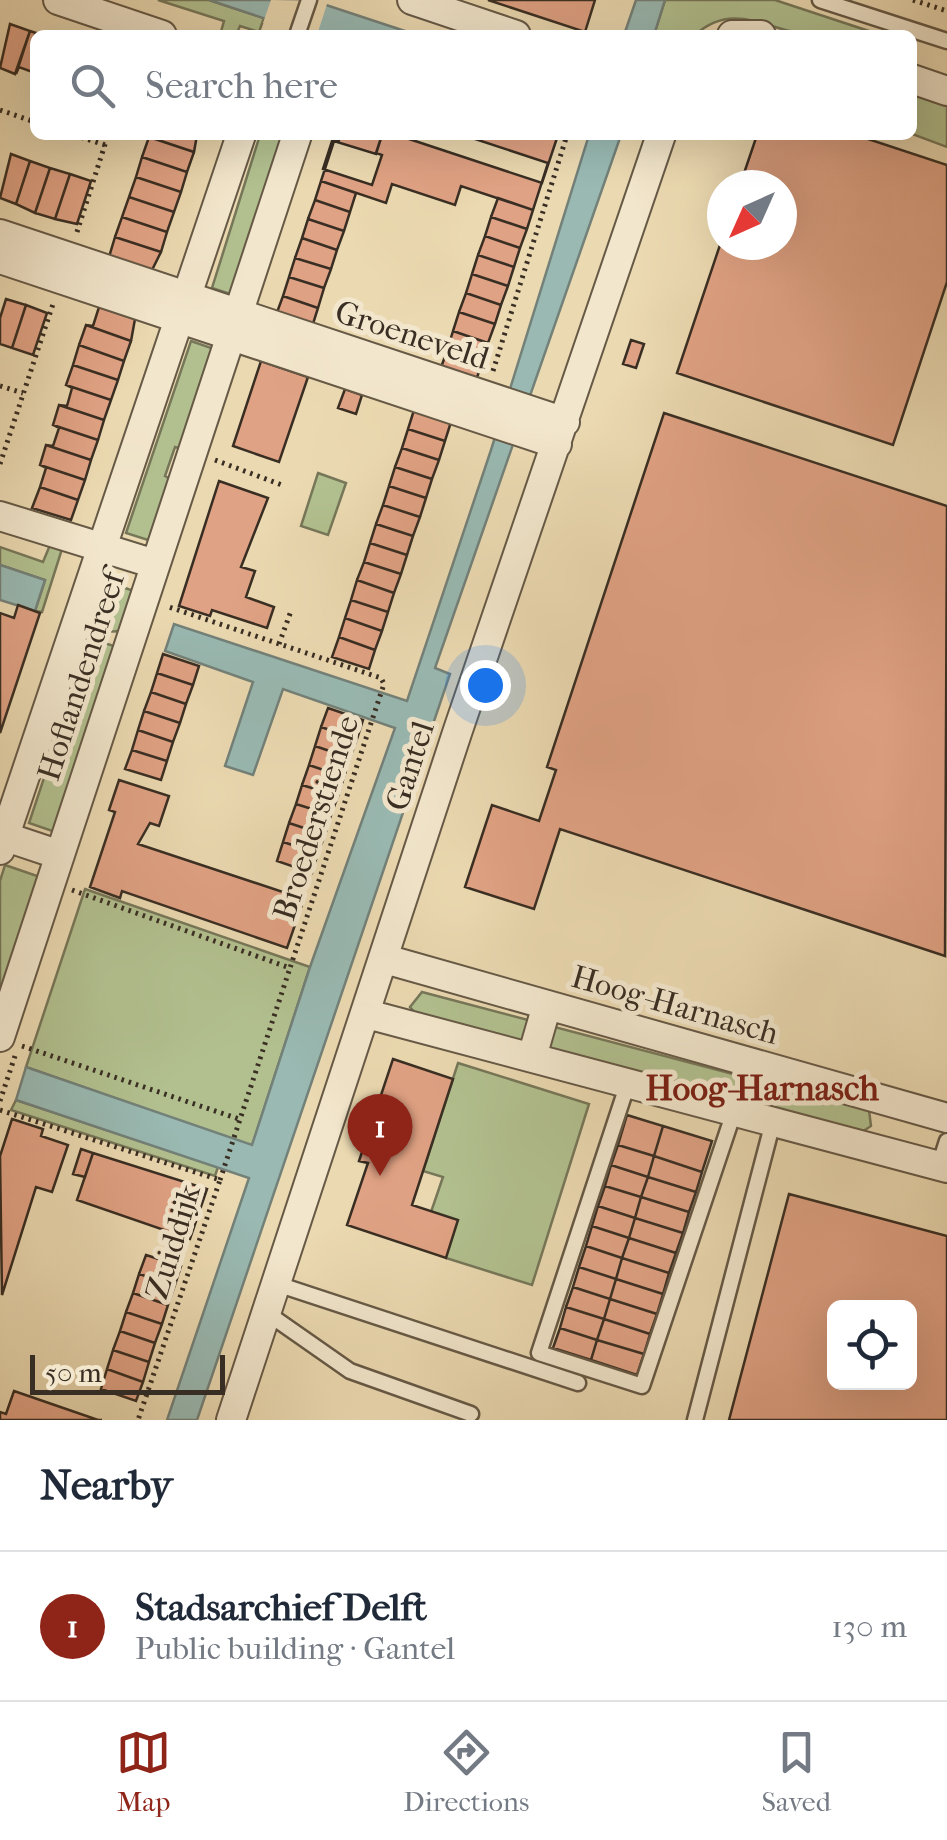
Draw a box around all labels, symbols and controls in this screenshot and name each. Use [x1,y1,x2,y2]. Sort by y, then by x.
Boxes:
search box [30,30,917,140]
icon: search [65,58,120,113]
text: Search here [145,63,338,108]
north arrow [707,170,797,260]
street label: Groeneveld [331,293,494,377]
street label: Hoflandendreef [30,561,134,785]
your location [460,660,511,711]
street label: Broederstiende [265,711,367,925]
street label: Gantel [378,717,442,815]
street label: Hoog-Harnasch [567,958,783,1052]
district label: Hoog-Harnasch [645,1068,879,1109]
pin: 1 [348,1094,412,1176]
street label: Zuiddijk [138,1180,208,1304]
map controls [827,1300,917,1390]
button: locate [827,1300,917,1390]
scale bar [30,1350,225,1394]
text: 50 m [45,1356,102,1389]
text: Nearby [40,1461,172,1510]
text: Stadsarchief Delft [135,1585,427,1630]
text: 1 [67,1608,78,1645]
text: 130 m [831,1608,907,1645]
text: Public building · Gantel [135,1630,455,1667]
tab: Map [116,1725,171,1818]
tab: Directions [403,1725,529,1818]
tab: Saved [761,1725,831,1818]

